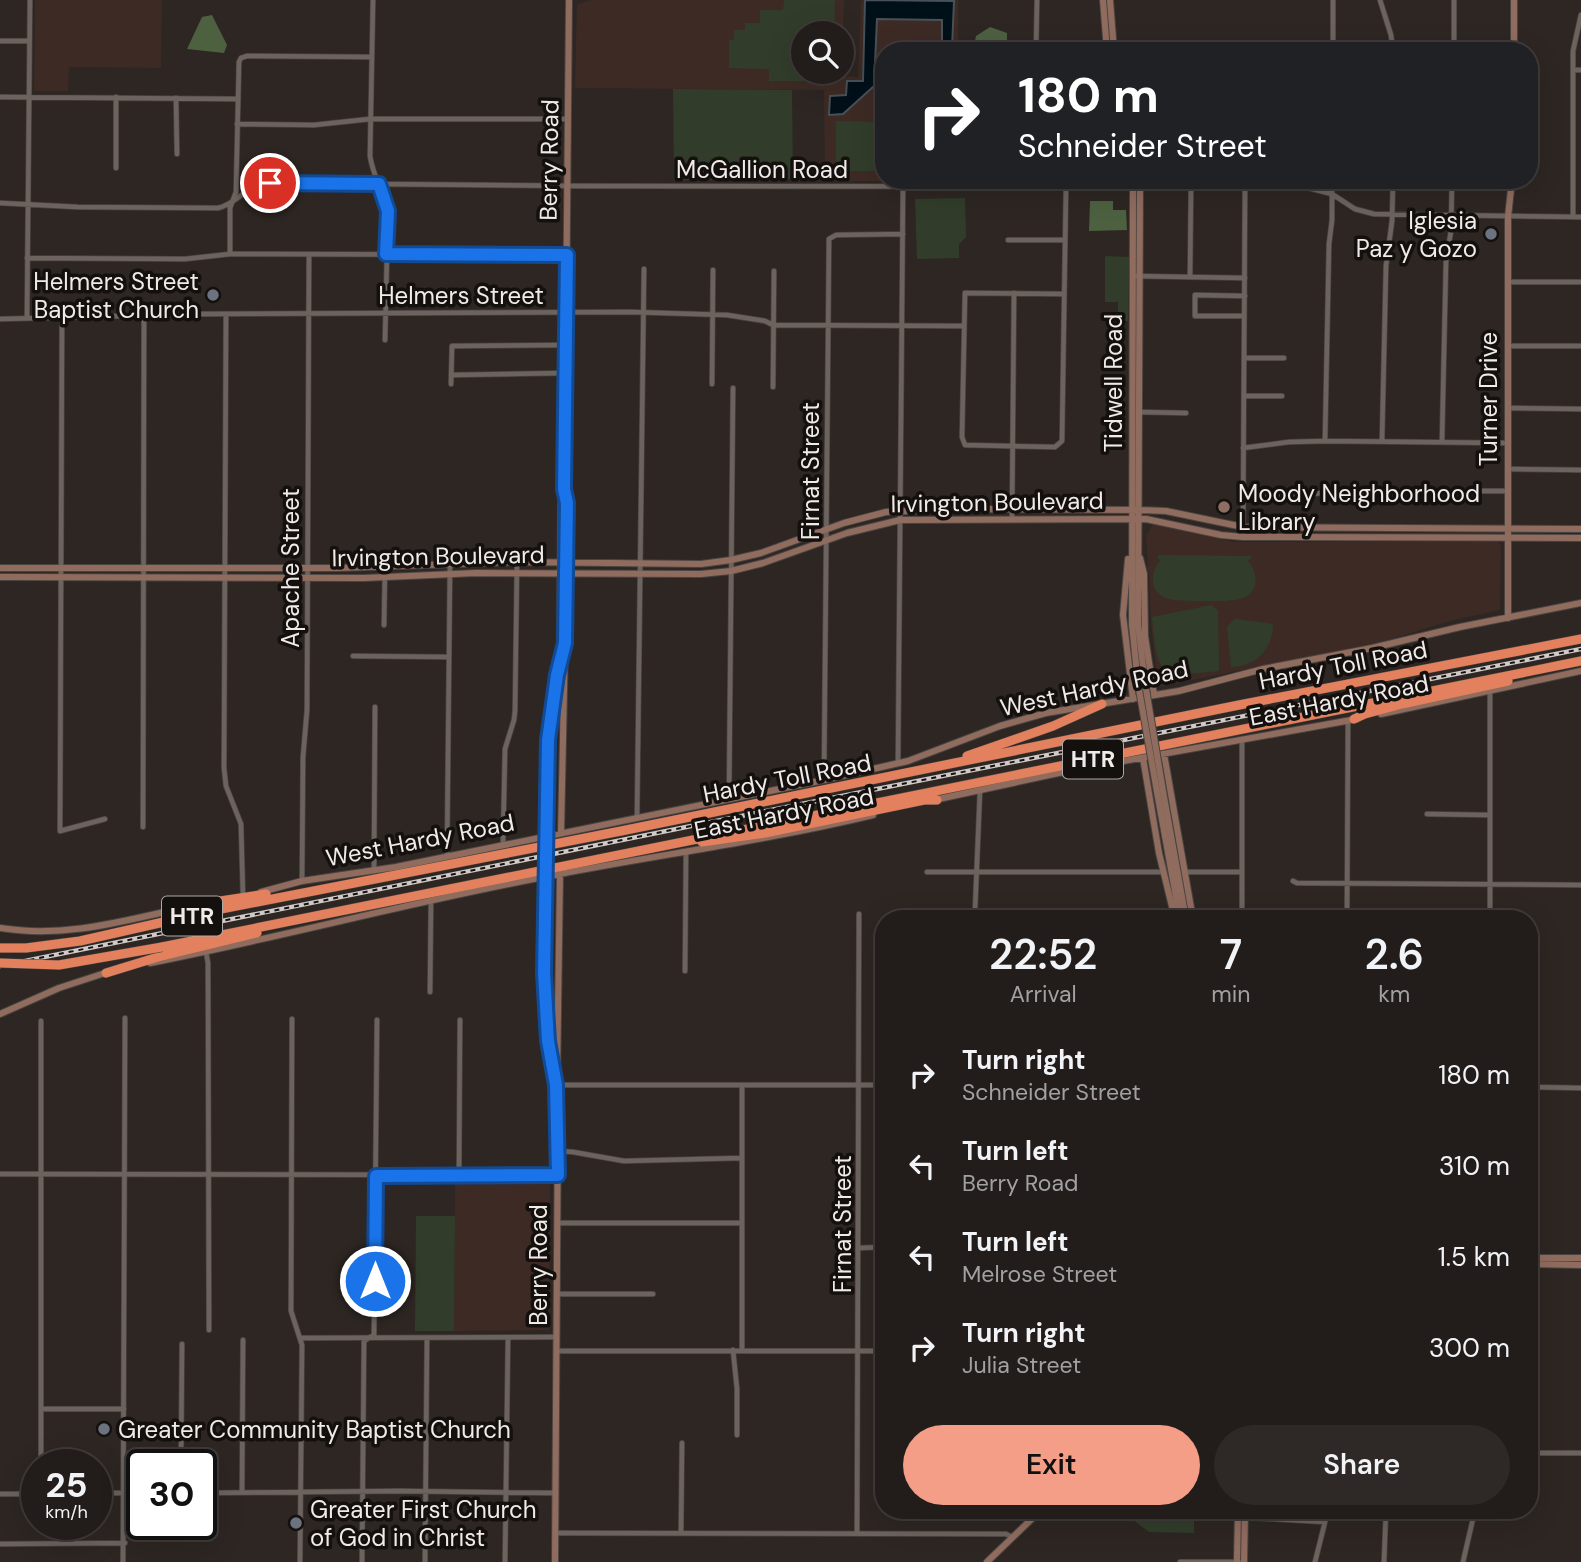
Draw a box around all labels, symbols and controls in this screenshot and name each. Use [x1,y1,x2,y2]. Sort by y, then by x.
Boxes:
map controls [791,21,854,84]
button: search [791,21,854,84]
text: 180 m [1018,63,1159,127]
icon: right [903,70,994,161]
street label: Berry Road [532,99,566,221]
text: Schneider Street [1018,125,1267,167]
pin [240,153,300,213]
street label: McGallion Road [676,154,848,185]
icon: arrive [251,164,289,202]
place label: Iglesia Paz y Gozo [1356,205,1477,264]
marker: Iglesia Paz y Gozo [1483,226,1499,242]
place label: Helmers Street Baptist Church [33,266,199,325]
street label: Helmers Street [378,280,544,311]
marker: Helmers Street Baptist Church [205,287,221,303]
street label: Tidwell Road [1098,314,1129,452]
street label: Turner Drive [1473,332,1504,466]
street label: Firnat Street [795,402,826,540]
place label: Moody Neighborhood Library [1238,478,1480,537]
street label: Irvington Boulevard [890,485,1104,519]
street label: Apache Street [275,488,306,648]
marker: Moody Neighborhood Library [1216,499,1232,515]
street label: Irvington Boulevard [331,539,545,573]
street label: Hardy Toll Road [1256,633,1430,697]
street label: West Hardy Road [997,653,1191,723]
street label: East Hardy Road [1247,667,1431,733]
road number: HTR [1063,740,1123,778]
street label: Hardy Toll Road [700,746,874,810]
street label: East Hardy Road [692,780,876,846]
street label: West Hardy Road [323,807,517,873]
road number: HTR [162,897,222,936]
text: 22:52 [989,927,1097,982]
text: 7 [1220,927,1242,982]
text: 2.6 [1365,927,1424,982]
text: Arrival [1010,979,1077,1009]
text: min [1211,979,1251,1009]
text: km [1378,979,1410,1009]
text: Turn right [962,1043,1086,1077]
icon: right [903,1056,941,1094]
text: 180 m [1438,1058,1510,1092]
text: Schneider Street [962,1077,1141,1107]
text: Turn left [962,1134,1069,1168]
icon: left [903,1147,941,1185]
text: 310 m [1439,1149,1510,1183]
street label: Firnat Street [827,1155,858,1293]
text: Berry Road [962,1168,1078,1198]
street label: Berry Road [523,1204,554,1326]
text: Turn left [962,1225,1069,1259]
icon: left [903,1238,941,1276]
text: 1.5 km [1438,1240,1510,1274]
position arrow [338,1244,412,1318]
text: Melrose Street [962,1259,1117,1289]
text: Turn right [962,1316,1086,1350]
icon: right [903,1329,941,1367]
text: 300 m [1429,1331,1510,1365]
text: Julia Street [962,1350,1081,1380]
place label: Greater Community Baptist Church [118,1414,511,1445]
marker: Greater Community Baptist Church [96,1421,112,1437]
button: Exit [903,1425,1200,1505]
button: Share [1214,1425,1510,1505]
speed limit sign: 30 [126,1449,217,1540]
text: 25 [46,1462,87,1508]
place label: Greater First Church of God in Christ [310,1494,536,1553]
text: km/h [45,1500,88,1524]
marker: Greater First Church of God in Christ [288,1515,304,1531]

